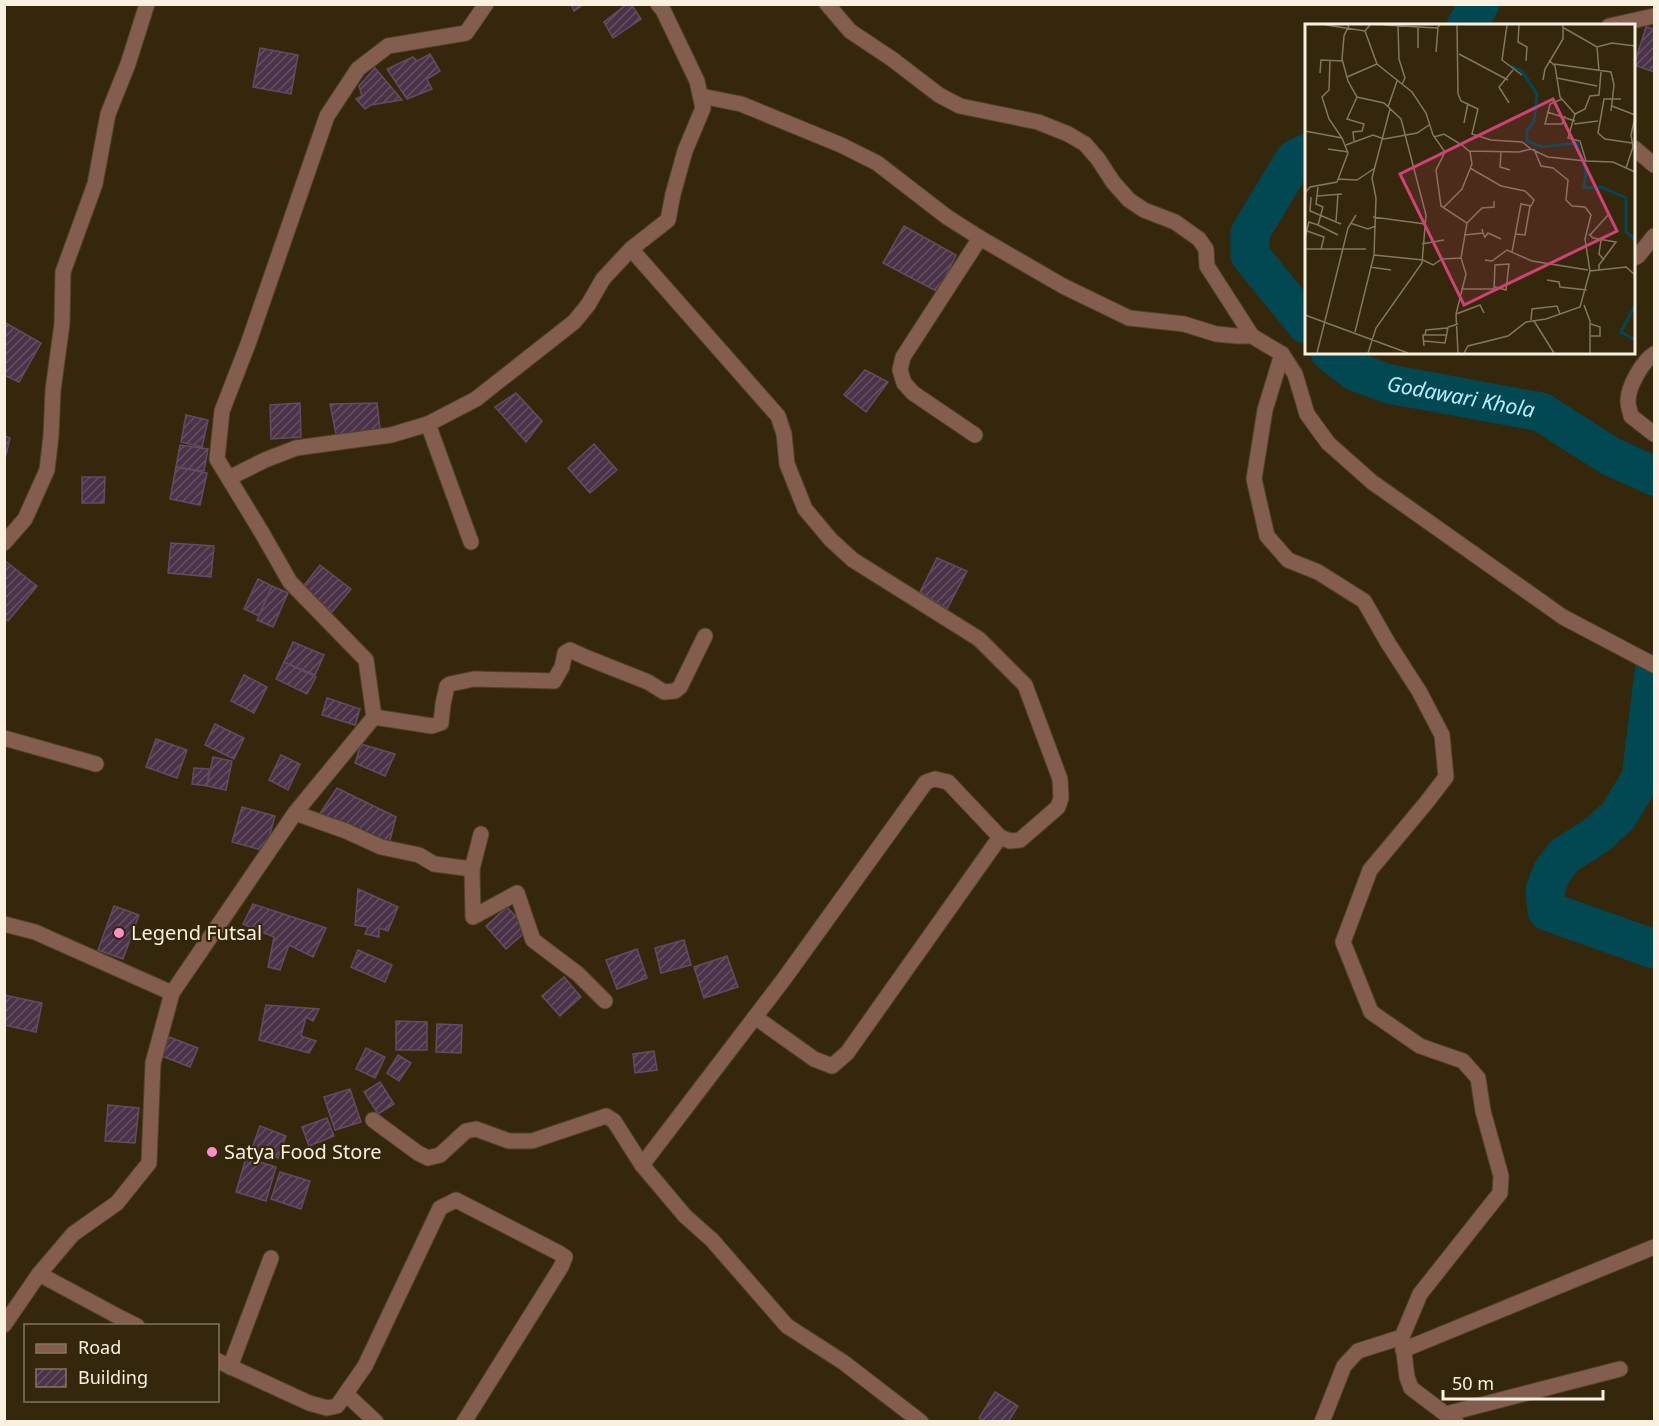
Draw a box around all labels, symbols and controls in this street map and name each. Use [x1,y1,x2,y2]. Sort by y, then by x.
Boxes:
inset map [1305,24,1635,354]
water label: Godawari Khola [1385,369,1537,424]
place label: Legend Futsal [131,919,262,946]
marker: Legend Futsal [112,926,126,940]
place label: Satya Food Store [224,1138,382,1165]
marker: Satya Food Store [205,1145,219,1159]
legend [24,1324,219,1402]
text: Road [78,1335,121,1359]
scale bar [1443,1363,1604,1401]
text: Building [78,1365,148,1389]
text: 50 m [1452,1371,1494,1395]

